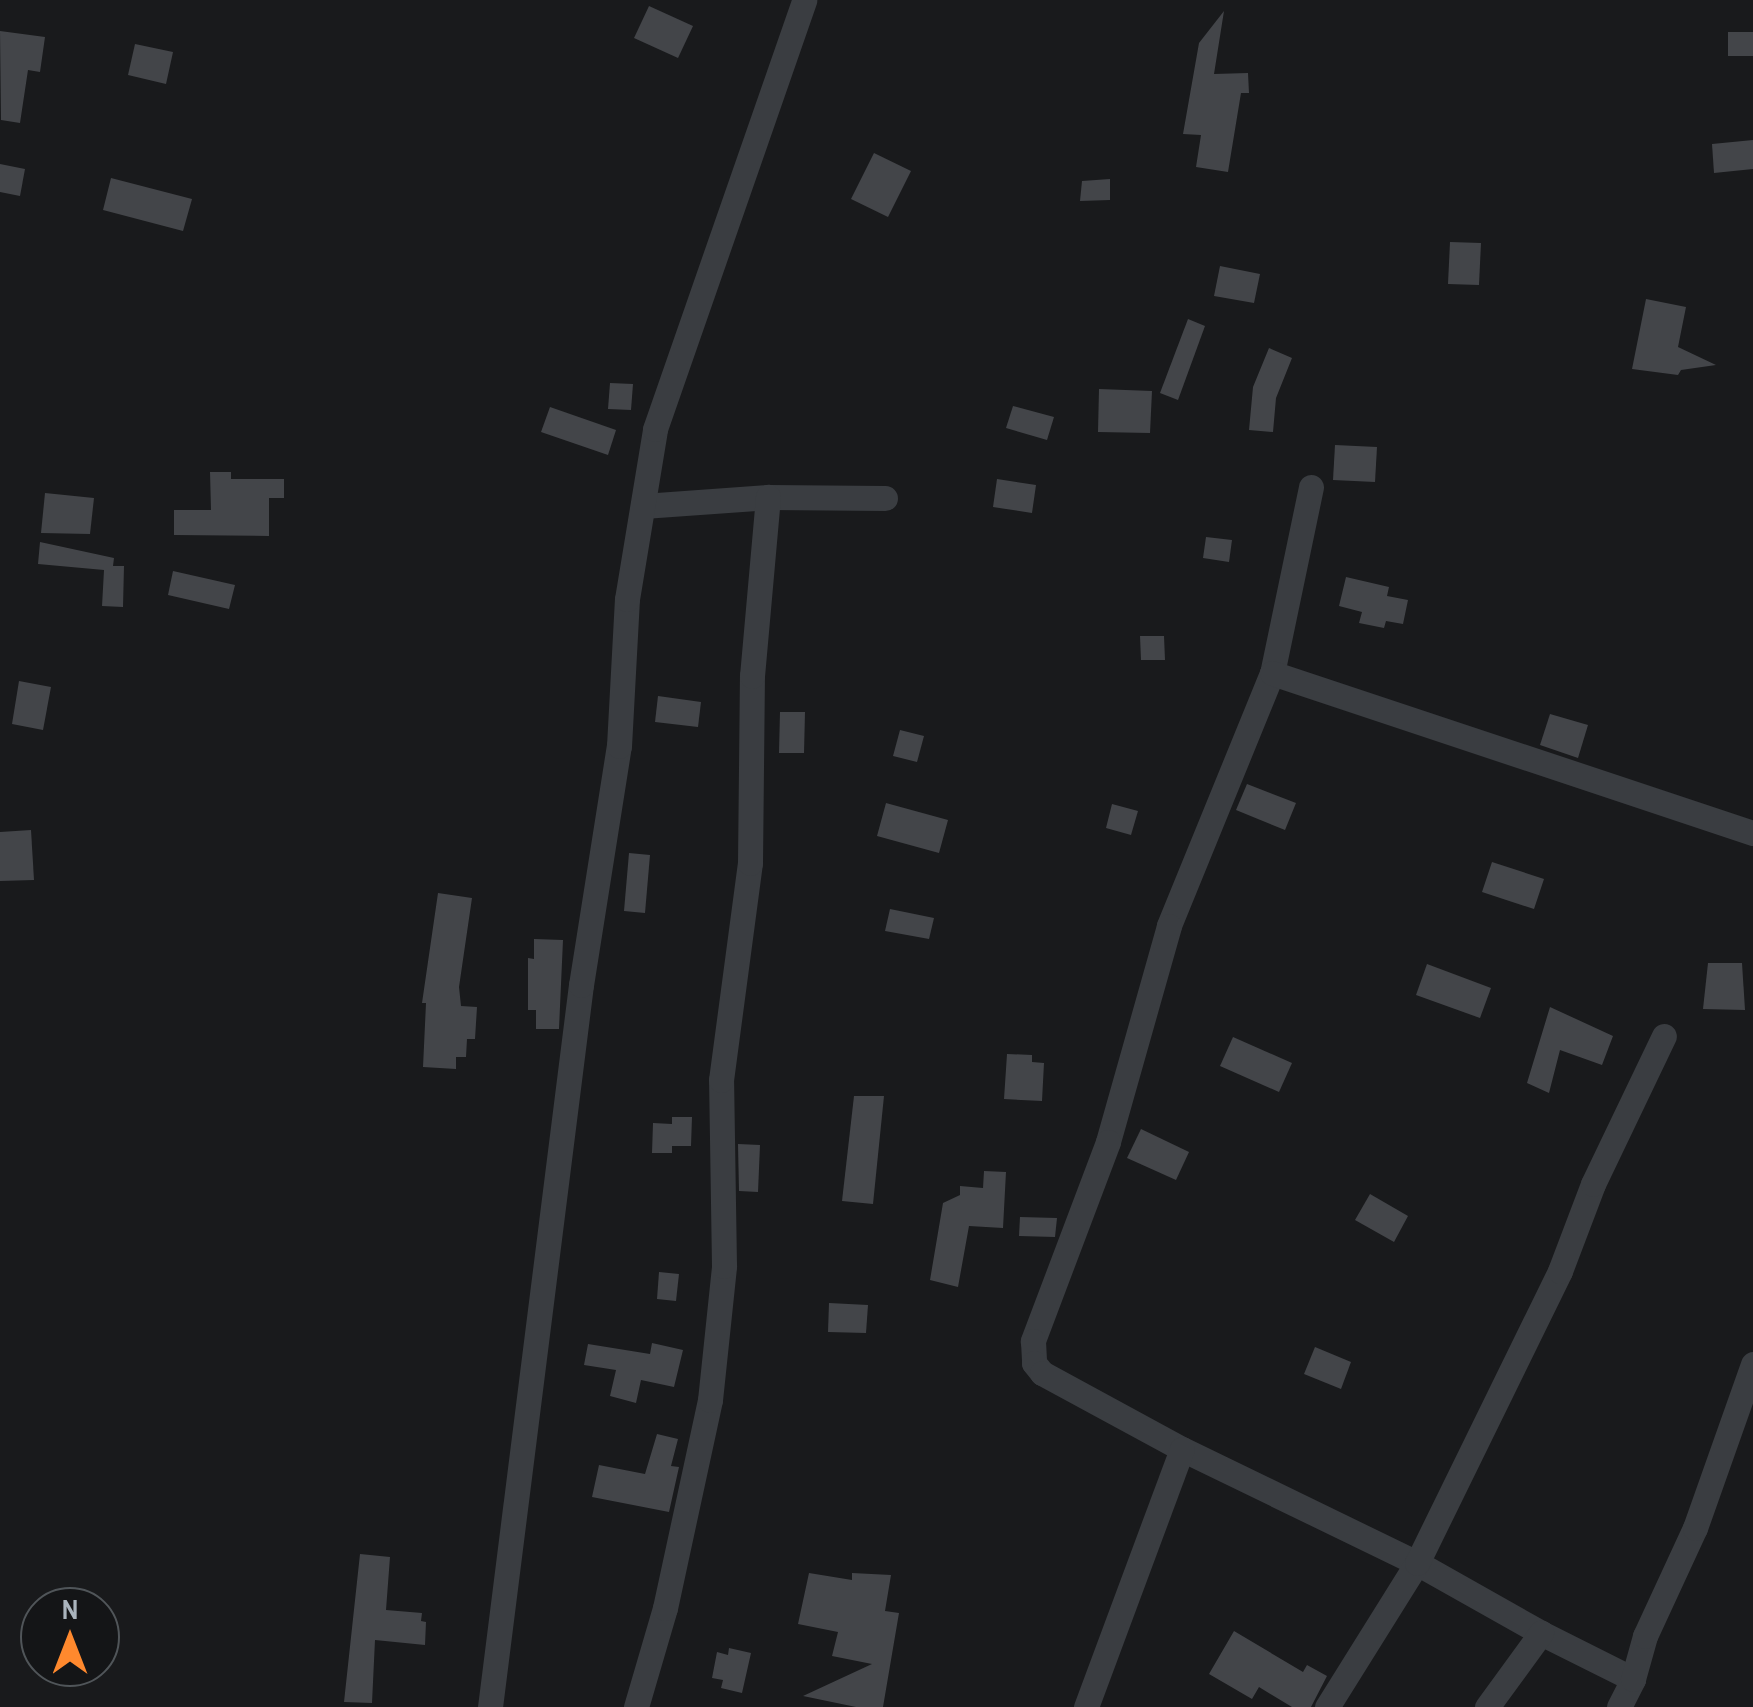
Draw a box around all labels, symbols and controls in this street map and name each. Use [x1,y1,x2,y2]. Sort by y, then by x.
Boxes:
north arrow [20,1587,120,1687]
text: N [62,1590,78,1628]

